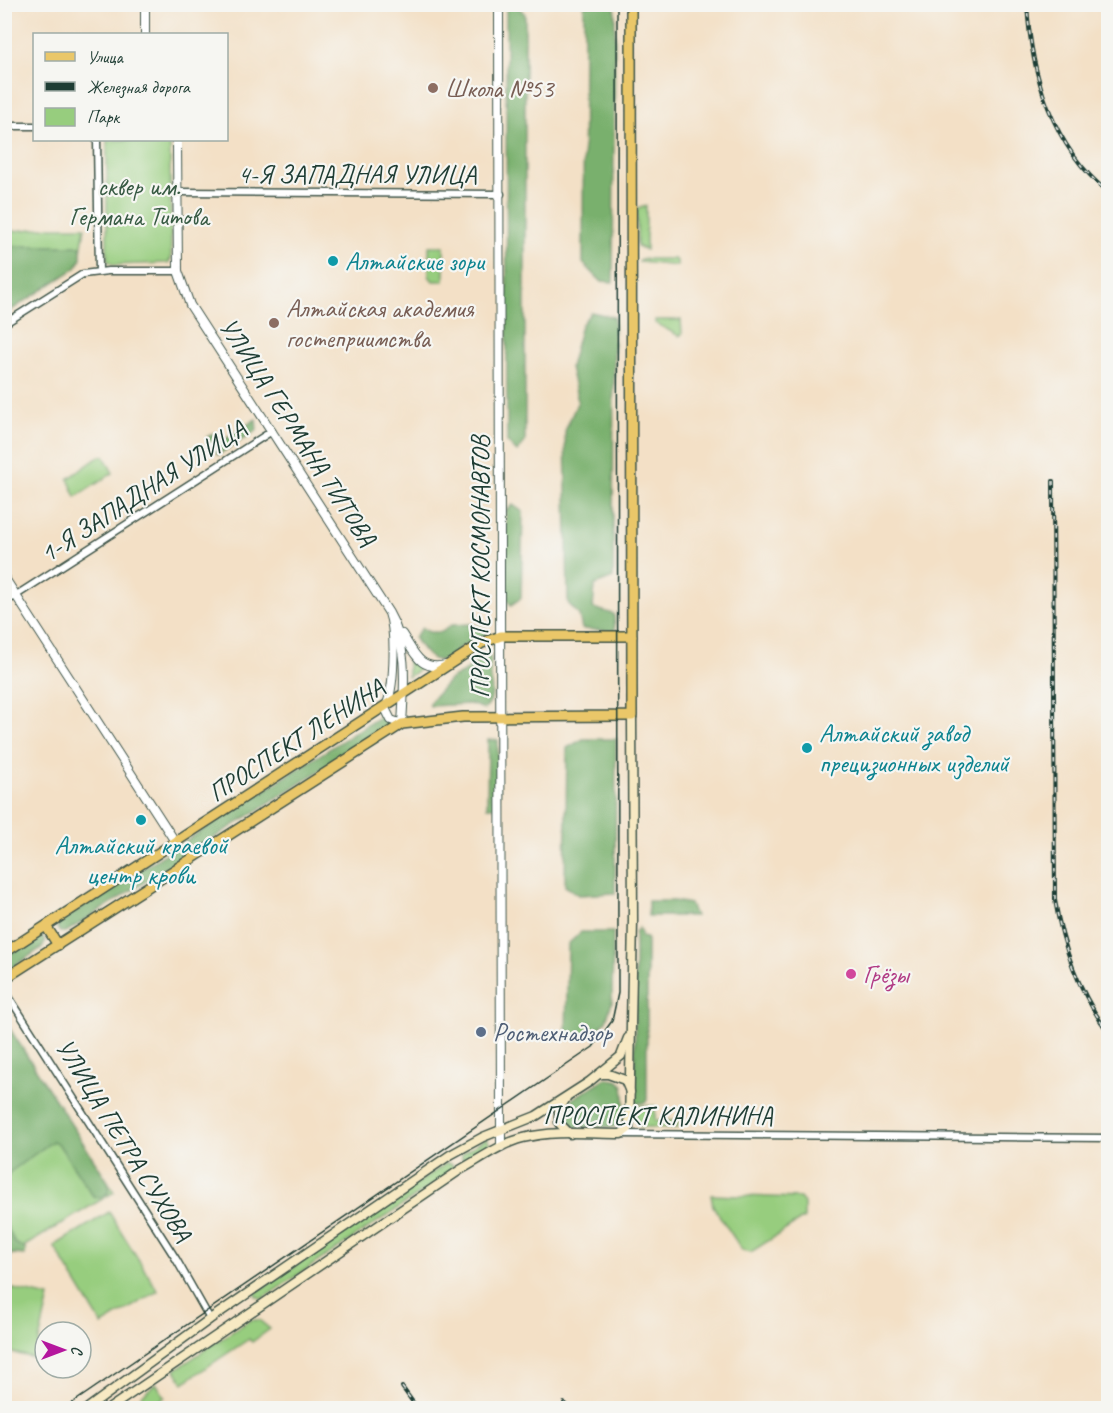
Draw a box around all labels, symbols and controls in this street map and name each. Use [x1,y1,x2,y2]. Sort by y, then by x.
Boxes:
legend [33,33,228,141]
text: Улица [87,46,124,68]
place label: Школа №53 [445,72,556,105]
text: Железная дорога [87,76,191,99]
marker: Школа №53 [426,81,440,95]
text: Парк [87,106,121,128]
street label: 4-Я ЗАПАДНАЯ УЛИЦА [238,158,477,191]
park label: сквер им. Германа Титова [69,170,211,233]
place label: Алтайские зори [345,245,486,278]
marker: Алтайские зори [326,254,340,268]
place label: Алтайская академия гостеприимства [286,292,475,355]
street label: УЛИЦА ГЕРМАНА ТИТОВА [212,312,385,553]
marker: Алтайская академия гостеприимства [267,316,281,330]
street label: 1-Я ЗАПАДНАЯ УЛИЦА [34,412,253,570]
street label: ПРОСПЕКТ КОСМОНАВТОВ [464,434,497,698]
street label: ПРОСПЕКТ ЛЕНИНА [202,670,391,809]
place label: Алтайский завод прецизионных изделий [819,717,1011,781]
marker: Алтайский завод прецизионных изделий [800,741,814,755]
marker: Алтайский краевой центр крови [134,813,148,827]
place label: Алтайский краевой центр крови [54,829,230,892]
place label: Грёзы [863,958,911,992]
marker: Грёзы [844,967,858,981]
place label: Ростехнадзор [493,1016,613,1049]
marker: Ростехнадзор [474,1025,488,1039]
street label: УЛИЦА ПЕТРА СУХОВА [48,1033,200,1248]
street label: ПРОСПЕКТ КАЛИНИНА [543,1099,774,1132]
north arrow [33,1320,93,1380]
text: С [67,1346,87,1356]

